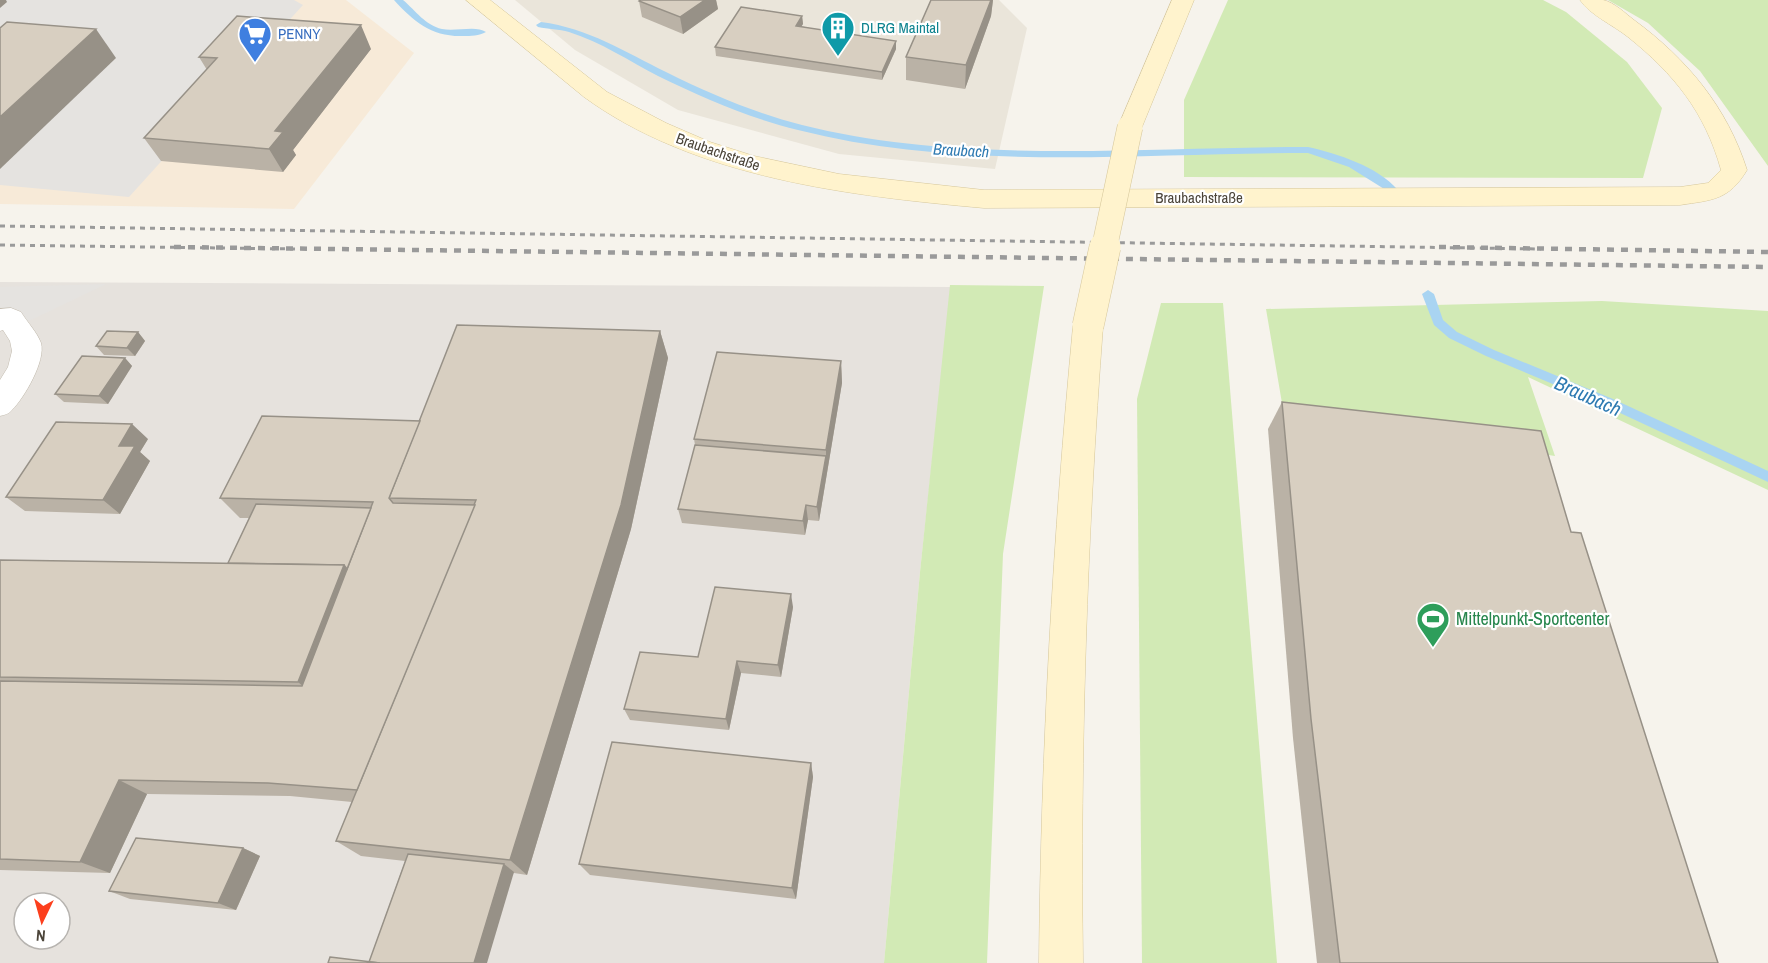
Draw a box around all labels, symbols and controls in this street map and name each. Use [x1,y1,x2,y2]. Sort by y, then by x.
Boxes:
building icon: DLRG Maintal [820,10,856,57]
supermarket icon: PENNY [237,16,273,63]
place label: DLRG Maintal [861,17,939,38]
place label: PENNY [278,23,321,44]
street label: Braubachstraße [673,127,763,176]
water label: Braubach [932,138,990,162]
street label: Braubachstraße [1155,187,1243,208]
water label: Braubach [1551,369,1626,422]
sports icon: Mittelpunkt-Sportcenter [1415,601,1451,648]
place label: Mittelpunkt-Sportcenter [1456,606,1609,631]
north arrow [12,891,72,951]
text: N [35,925,46,947]

